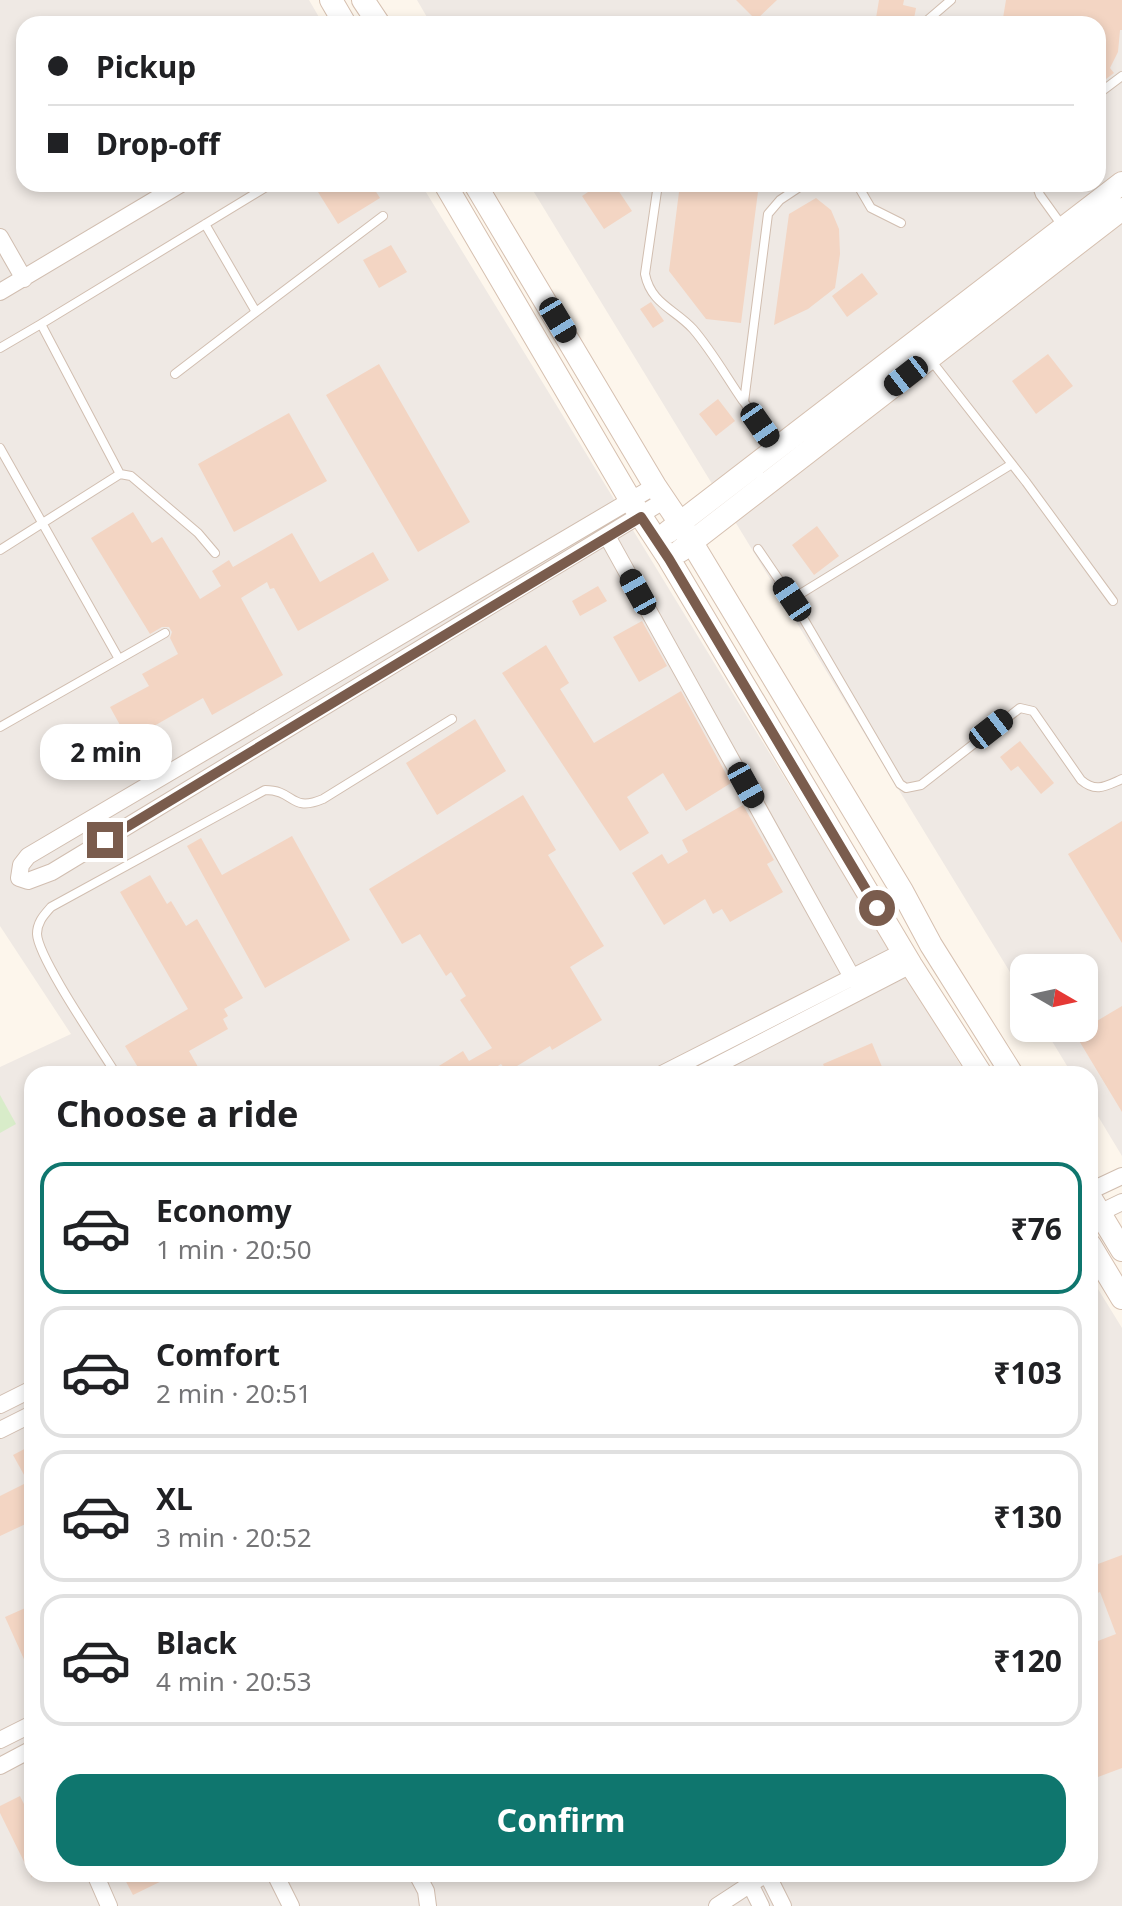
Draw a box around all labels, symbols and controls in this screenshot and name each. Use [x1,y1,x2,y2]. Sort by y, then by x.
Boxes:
text: Pickup [96,46,196,87]
text: Drop-off [96,123,220,164]
car [535,293,581,347]
car [880,352,932,400]
car [736,398,784,452]
car [616,565,660,619]
car [769,572,815,626]
car [965,705,1017,753]
callout: 2 min [39,724,171,780]
text: 2 min [70,734,142,770]
car [724,758,768,812]
route end [87,822,123,858]
route start [859,890,895,926]
north arrow [1010,954,1098,1042]
map controls [1010,954,1098,1042]
text: Choose a ride [56,1089,298,1138]
text: Economy [156,1190,292,1231]
icon: car [60,1192,132,1264]
text: ₹76 [1011,1208,1062,1249]
text: 1 min · 20:50 [156,1231,312,1267]
text: Comfort [156,1334,280,1375]
icon: car [60,1336,132,1408]
text: ₹103 [993,1352,1062,1393]
text: 2 min · 20:51 [156,1375,312,1411]
text: XL [156,1478,193,1519]
icon: car [60,1480,132,1552]
text: ₹130 [993,1496,1062,1537]
text: 3 min · 20:52 [156,1519,312,1555]
text: Black [156,1622,237,1663]
icon: car [60,1624,132,1696]
text: ₹120 [993,1640,1062,1681]
text: 4 min · 20:53 [156,1663,312,1699]
button: Confirm [56,1774,1066,1866]

